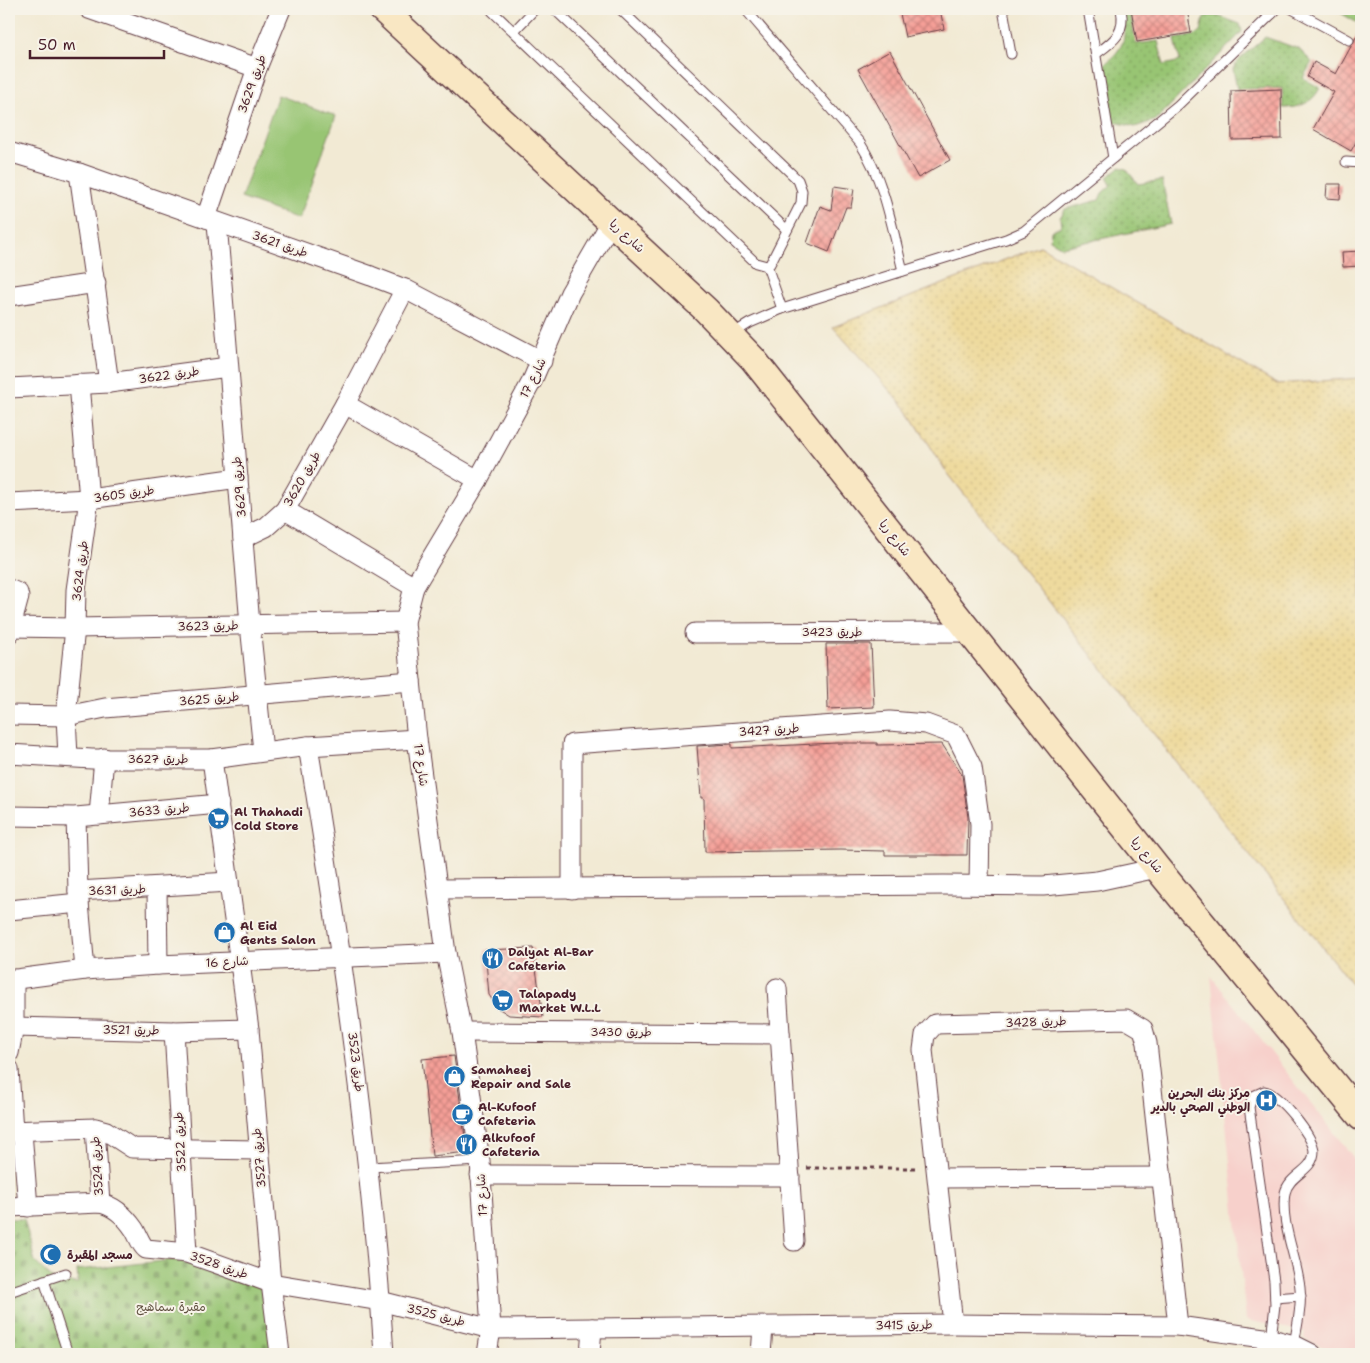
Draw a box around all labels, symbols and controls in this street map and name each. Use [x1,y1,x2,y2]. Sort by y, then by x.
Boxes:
scale bar [30,28,164,60]
text: 50 m [38,35,76,55]
street label: طريق 3629 [234,53,270,115]
street label: شارع ريا [605,216,648,257]
street label: طريق 3621 [250,227,310,261]
street label: شارع 17 [516,355,551,401]
street label: طريق 3622 [138,363,200,387]
street label: طريق 3620 [280,448,324,510]
street label: طريق 3629 [228,456,250,518]
street label: طريق 3605 [93,482,155,506]
street label: شارع ريا [875,516,914,560]
street label: طريق 3624 [68,540,92,602]
street label: طريق 3623 [177,617,239,635]
street label: طريق 3423 [802,624,862,640]
street label: طريق 3625 [178,688,240,710]
street label: طريق 3427 [738,720,800,740]
street label: شارع 17 [409,743,432,787]
street label: طريق 3627 [128,751,189,767]
street label: طريق 3633 [128,799,190,821]
place label: Al Thahadi Cold Store [234,804,303,834]
supermarket icon: Al Thahadi Cold Store [206,807,230,831]
street label: شارع ريا [1127,834,1166,877]
street label: طريق 3631 [88,881,146,899]
place label: Al Eid Gents Salon [240,918,316,948]
shop icon: Al Eid Gents Salon [212,921,236,945]
place label: Dalyat Al-Bar Cafeteria [508,944,594,974]
restaurant icon: Dalyat Al-Bar Cafeteria [480,947,504,971]
street label: شارع 16 [205,953,249,972]
place label: Talapady Market W.L.L [519,986,601,1016]
supermarket icon: Talapady Market W.L.L [491,989,515,1013]
street label: طريق 3428 [1005,1013,1067,1031]
street label: طريق 3521 [102,1022,160,1038]
street label: طريق 3430 [590,1024,652,1040]
street label: طريق 3523 [344,1031,368,1093]
place label: Samaheej Repair and Sale [471,1062,571,1092]
shop icon: Samaheej Repair and Sale [443,1065,467,1089]
place label: مركز بنك البحرين الوطني الصحي بالدير [1150,1085,1250,1118]
hospital icon: مركز بنك البحرين الوطني الصحي بالدير [1254,1088,1278,1112]
place label: Al-Kufoof Cafeteria [478,1099,537,1129]
cafe icon: Al-Kufoof Cafeteria [450,1102,474,1126]
street label: طريق 3522 [170,1111,190,1173]
street label: طريق 3527 [248,1127,270,1189]
place label: Alkufoof Cafeteria [482,1130,541,1160]
restaurant icon: Alkufoof Cafeteria [454,1133,478,1157]
street label: طريق 3524 [87,1135,107,1197]
street label: شارع 17 [473,1173,492,1217]
mosque icon: مسجد المقبرة [39,1243,63,1267]
place label: مسجد المقبرة [67,1247,133,1263]
street label: طريق 3528 [188,1248,250,1282]
park label: مقبرة سماهيج [136,1299,206,1316]
street label: طريق 3525 [405,1300,467,1330]
street label: طريق 3415 [875,1317,933,1333]

